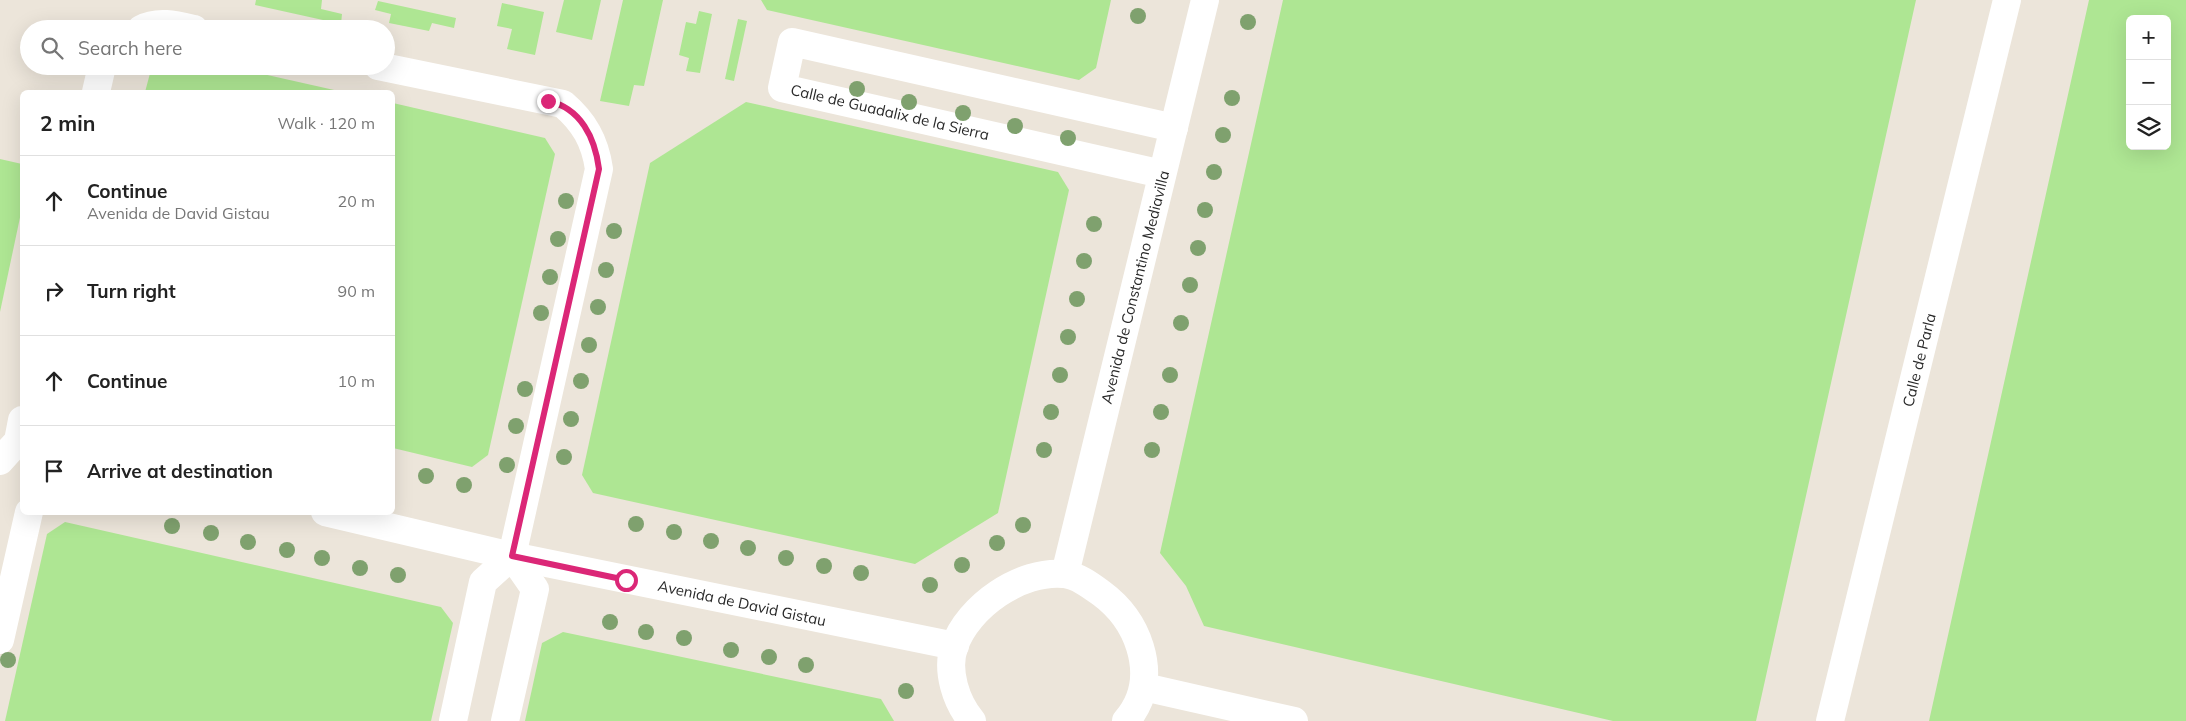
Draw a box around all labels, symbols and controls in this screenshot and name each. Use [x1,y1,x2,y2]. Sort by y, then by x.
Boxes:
map controls [2126,15,2171,150]
button: + [2126,15,2171,60]
search box [20,20,395,75]
icon: search [38,34,66,62]
text: Search here [78,36,182,60]
button: − [2126,60,2171,105]
street label: Calle de Guadalix de la Sierra [789,80,991,144]
route end [537,90,560,113]
button: layers [2126,105,2171,150]
text: 2 min [40,110,95,136]
text: Walk · 120 m [277,113,375,133]
street label: Avenida de Constantino Mediavilla [1097,168,1173,406]
text: Continue [87,179,167,203]
icon: ahead [40,187,68,215]
text: 20 m [338,191,375,211]
text: Avenida de David Gistau [87,203,270,223]
icon: right [40,277,68,305]
text: Turn right [87,279,176,303]
text: 90 m [338,281,375,301]
street label: Calle de Parla [1898,311,1940,409]
icon: ahead [40,367,68,395]
text: Continue [87,369,167,393]
text: 10 m [338,371,375,391]
icon: arrive [40,457,68,485]
text: Arrive at destination [87,459,273,483]
route start [615,569,638,592]
street label: Avenida de David Gistau [656,576,828,630]

